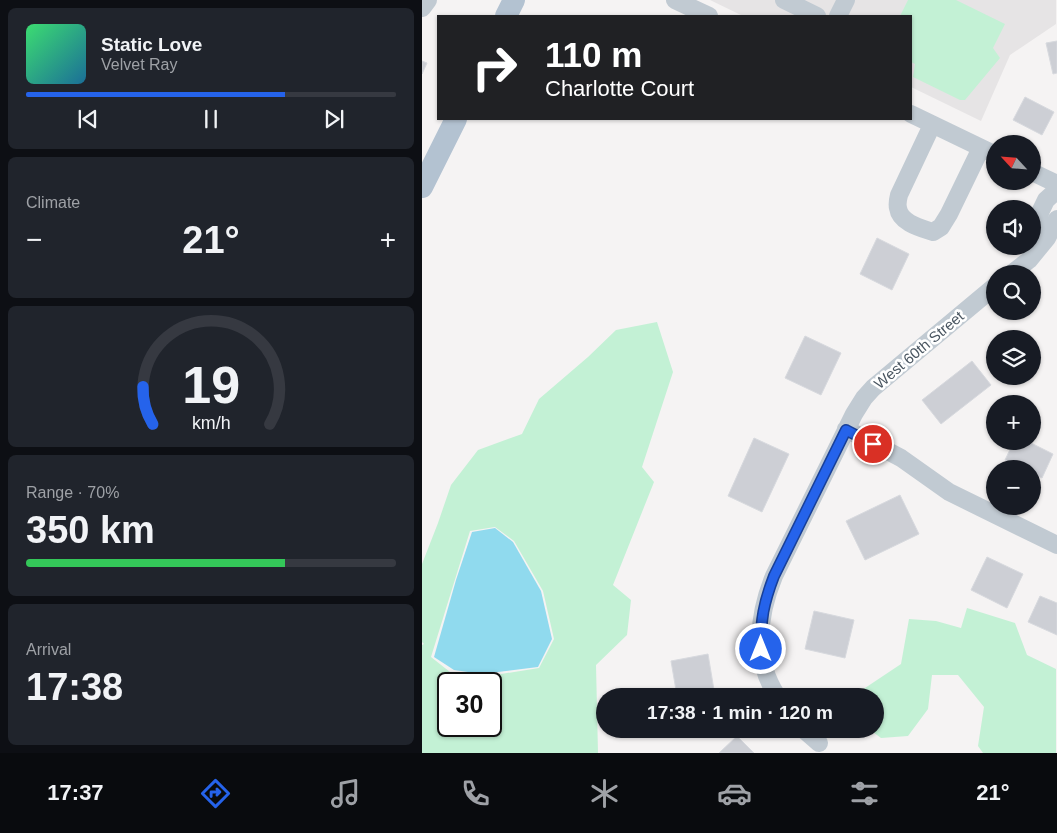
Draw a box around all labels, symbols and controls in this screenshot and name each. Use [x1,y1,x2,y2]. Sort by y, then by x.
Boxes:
text: Static Love [101,34,202,55]
icon: right [462,35,527,100]
text: 110 m [545,35,642,74]
text: Velvet Ray [101,56,177,73]
text: Charlotte Court [545,76,694,101]
icon: previous [74,105,102,133]
icon: pause [197,105,225,133]
icon: next [320,105,348,133]
north arrow [986,135,1041,190]
map controls [986,135,1041,515]
text: Climate [26,194,80,211]
button: sound [986,200,1041,255]
text: 21° [182,219,240,261]
text: − [26,224,42,255]
text: + [380,224,396,255]
button: search [986,265,1041,320]
street label: West 60th Street [871,307,967,392]
button: layers [986,330,1041,385]
text: 19 [182,356,240,414]
button: + [986,395,1041,450]
text: km/h [192,413,230,433]
pin [852,423,894,465]
icon: arrive [859,430,887,458]
button: − [986,460,1041,515]
text: Range · 70% [26,484,119,501]
text: 350 km [26,509,155,551]
position arrow [734,622,786,674]
text: Arrival [26,641,71,658]
text: 17:38 [26,666,123,708]
speed limit sign: 30 [437,672,502,737]
text: 17:38 · 1 min · 120 m [647,702,833,723]
icon: directions [198,776,233,811]
icon: music [328,776,363,811]
icon: phone [458,776,493,811]
icon: climate [587,776,622,811]
icon: car [717,776,752,811]
icon: filters [847,776,882,811]
text: 17:37 [47,780,104,805]
text: 21° [976,780,1010,805]

